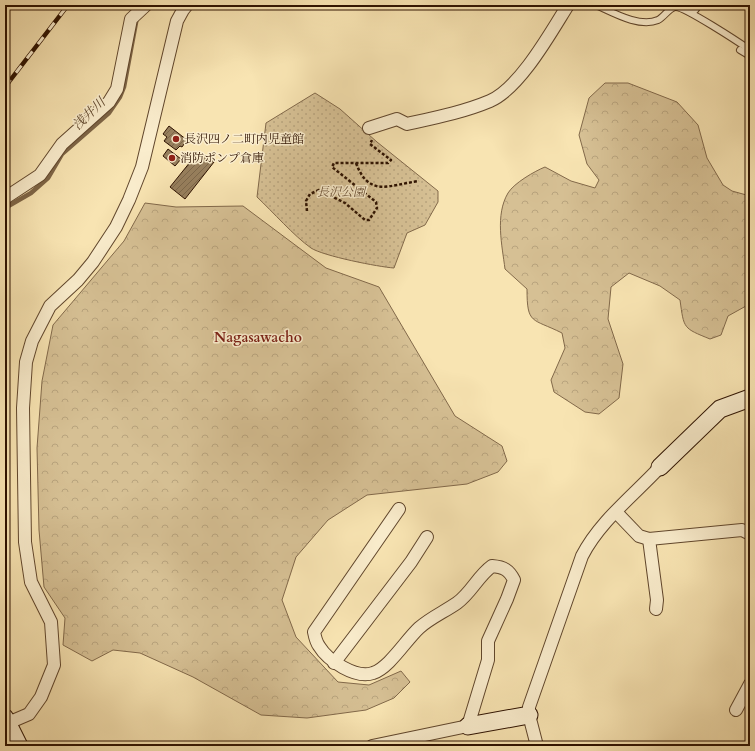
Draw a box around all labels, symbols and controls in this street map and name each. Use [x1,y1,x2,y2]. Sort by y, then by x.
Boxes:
water label: 浅井川 [69,93,111,134]
place label: 長沢四ノ二町内児童館 [184,131,304,147]
marker: 長沢四ノ二町内児童館 [171,134,181,144]
place label: 消防ポンプ倉庫 [180,150,264,166]
marker: 消防ポンプ倉庫 [167,153,177,163]
park label: 長沢公園 [317,184,367,200]
district label: Nagasawacho [214,328,302,347]

